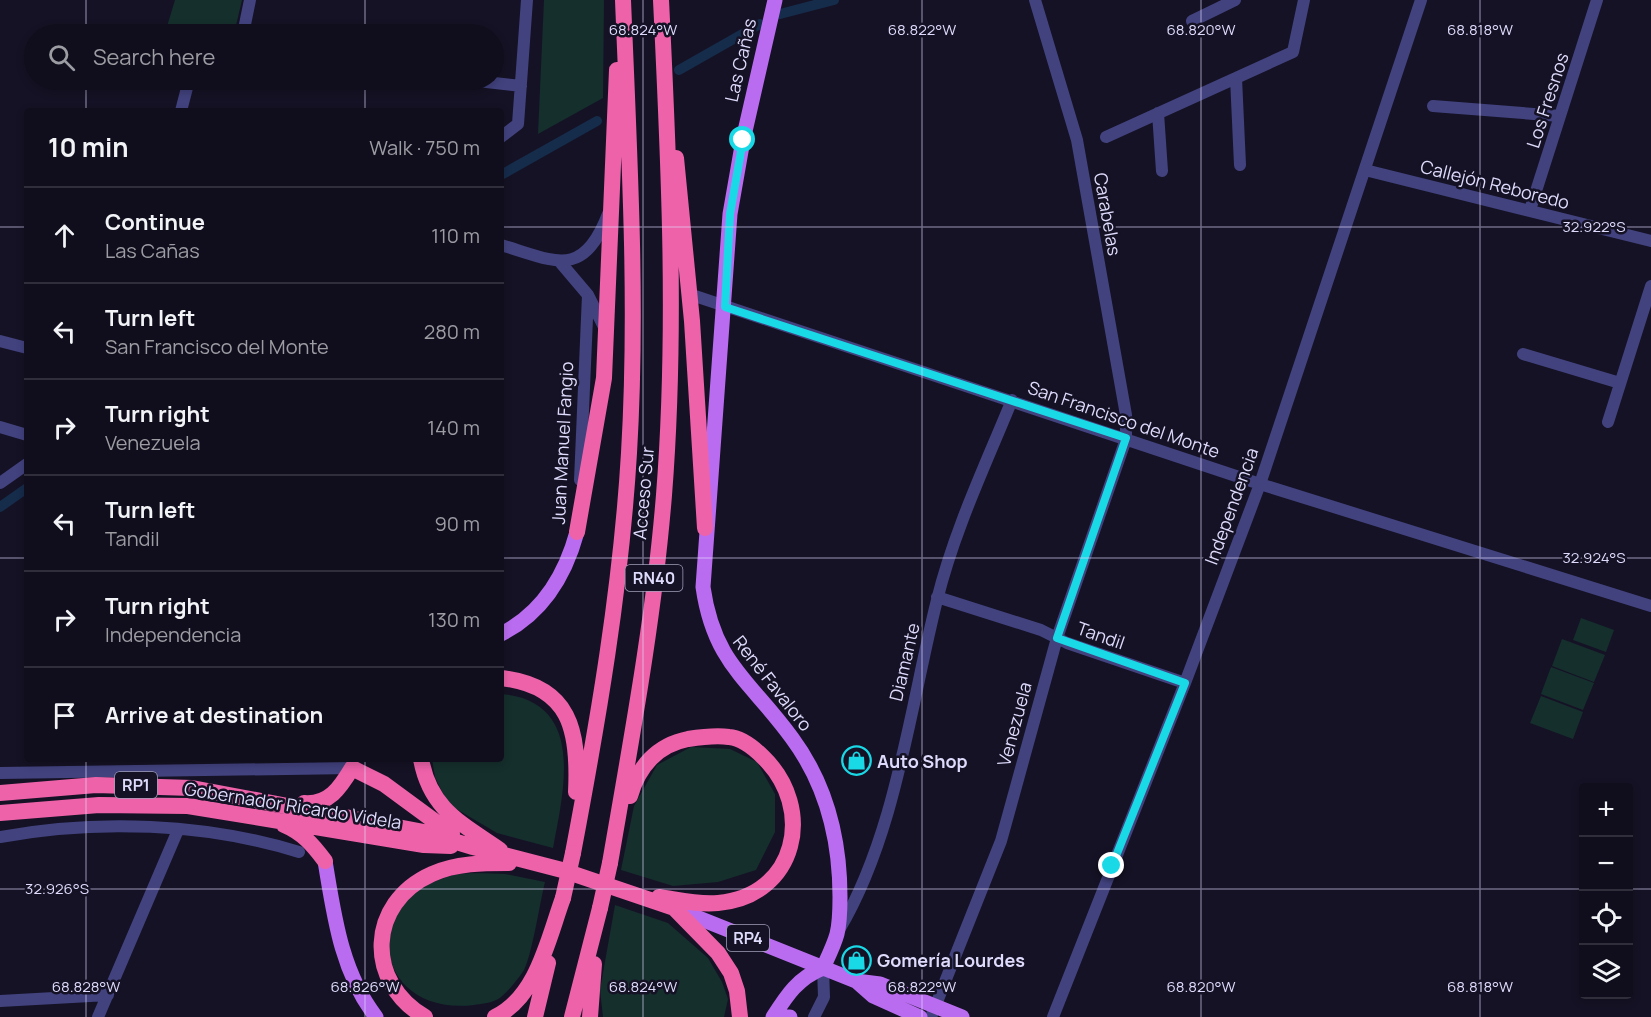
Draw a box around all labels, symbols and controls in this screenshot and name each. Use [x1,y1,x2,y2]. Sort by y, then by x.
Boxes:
street label: Las Cañas [719,16,761,104]
text: 68.824°W [609,19,677,40]
text: 68.822°W [888,19,956,40]
text: 68.820°W [1166,19,1236,40]
text: 68.818°W [1447,19,1513,40]
search box [24,24,504,90]
icon: search [45,41,78,74]
text: Search here [93,42,215,72]
street label: Los Fresnos [1520,49,1574,151]
route start [729,126,755,152]
text: 10 min [48,129,129,165]
text: Walk · 750 m [369,134,480,161]
street label: Callejón Reboredo [1418,154,1572,214]
street label: Carabelas [1089,171,1127,257]
text: Continue [105,207,205,237]
text: 32.922°S [1562,216,1626,237]
icon: ahead [48,219,81,252]
text: 110 m [431,222,480,249]
text: Las Cañas [105,237,200,264]
text: Turn left [105,303,195,333]
icon: left [48,315,81,348]
text: 280 m [424,318,480,345]
text: San Francisco del Monte [105,333,329,360]
street label: Juan Manuel Fangio [546,361,578,525]
street label: San Francisco del Monte [1025,375,1223,463]
text: Turn right [105,399,210,429]
icon: right [48,411,81,444]
text: 140 m [427,414,480,441]
text: Venezuela [105,429,201,456]
street label: Independencia [1199,444,1263,568]
street label: Acceso Sur [627,445,659,541]
text: Turn left [105,495,195,525]
icon: left [48,507,81,540]
text: 90 m [434,510,480,537]
text: Tandil [105,525,160,552]
text: 32.924°S [1562,547,1626,568]
road number: RN40 [626,565,682,591]
text: Turn right [105,591,210,621]
icon: right [48,603,81,636]
text: 130 m [428,606,480,633]
street label: Tandil [1074,616,1128,654]
text: Independencia [105,621,241,648]
street label: Diamante [883,621,925,703]
street label: René Favaloro [728,630,818,736]
street label: Venezuela [991,679,1037,769]
icon: arrive [48,699,81,732]
text: Arrive at destination [105,700,323,730]
shop icon: Auto Shop [840,745,872,777]
place label: Auto Shop [877,749,968,773]
road number: RP1 [115,772,157,798]
street label: Gobernador Ricardo Videla [183,776,403,834]
map controls [1579,783,1633,999]
button: + [1579,783,1633,837]
button: − [1579,837,1633,891]
route end [1098,852,1124,878]
text: 32.926°S [25,878,89,899]
button: locate [1579,891,1633,945]
road number: RP4 [727,925,769,951]
shop icon: Gomería Lourdes [840,944,872,976]
button: layers [1579,945,1633,999]
place label: Gomería Lourdes [877,948,1025,972]
text: 68.828°W [52,976,120,997]
text: 68.826°W [330,976,400,997]
text: 68.824°W [609,976,677,997]
text: 68.822°W [888,976,956,997]
text: 68.820°W [1166,976,1236,997]
text: 68.818°W [1447,976,1513,997]

